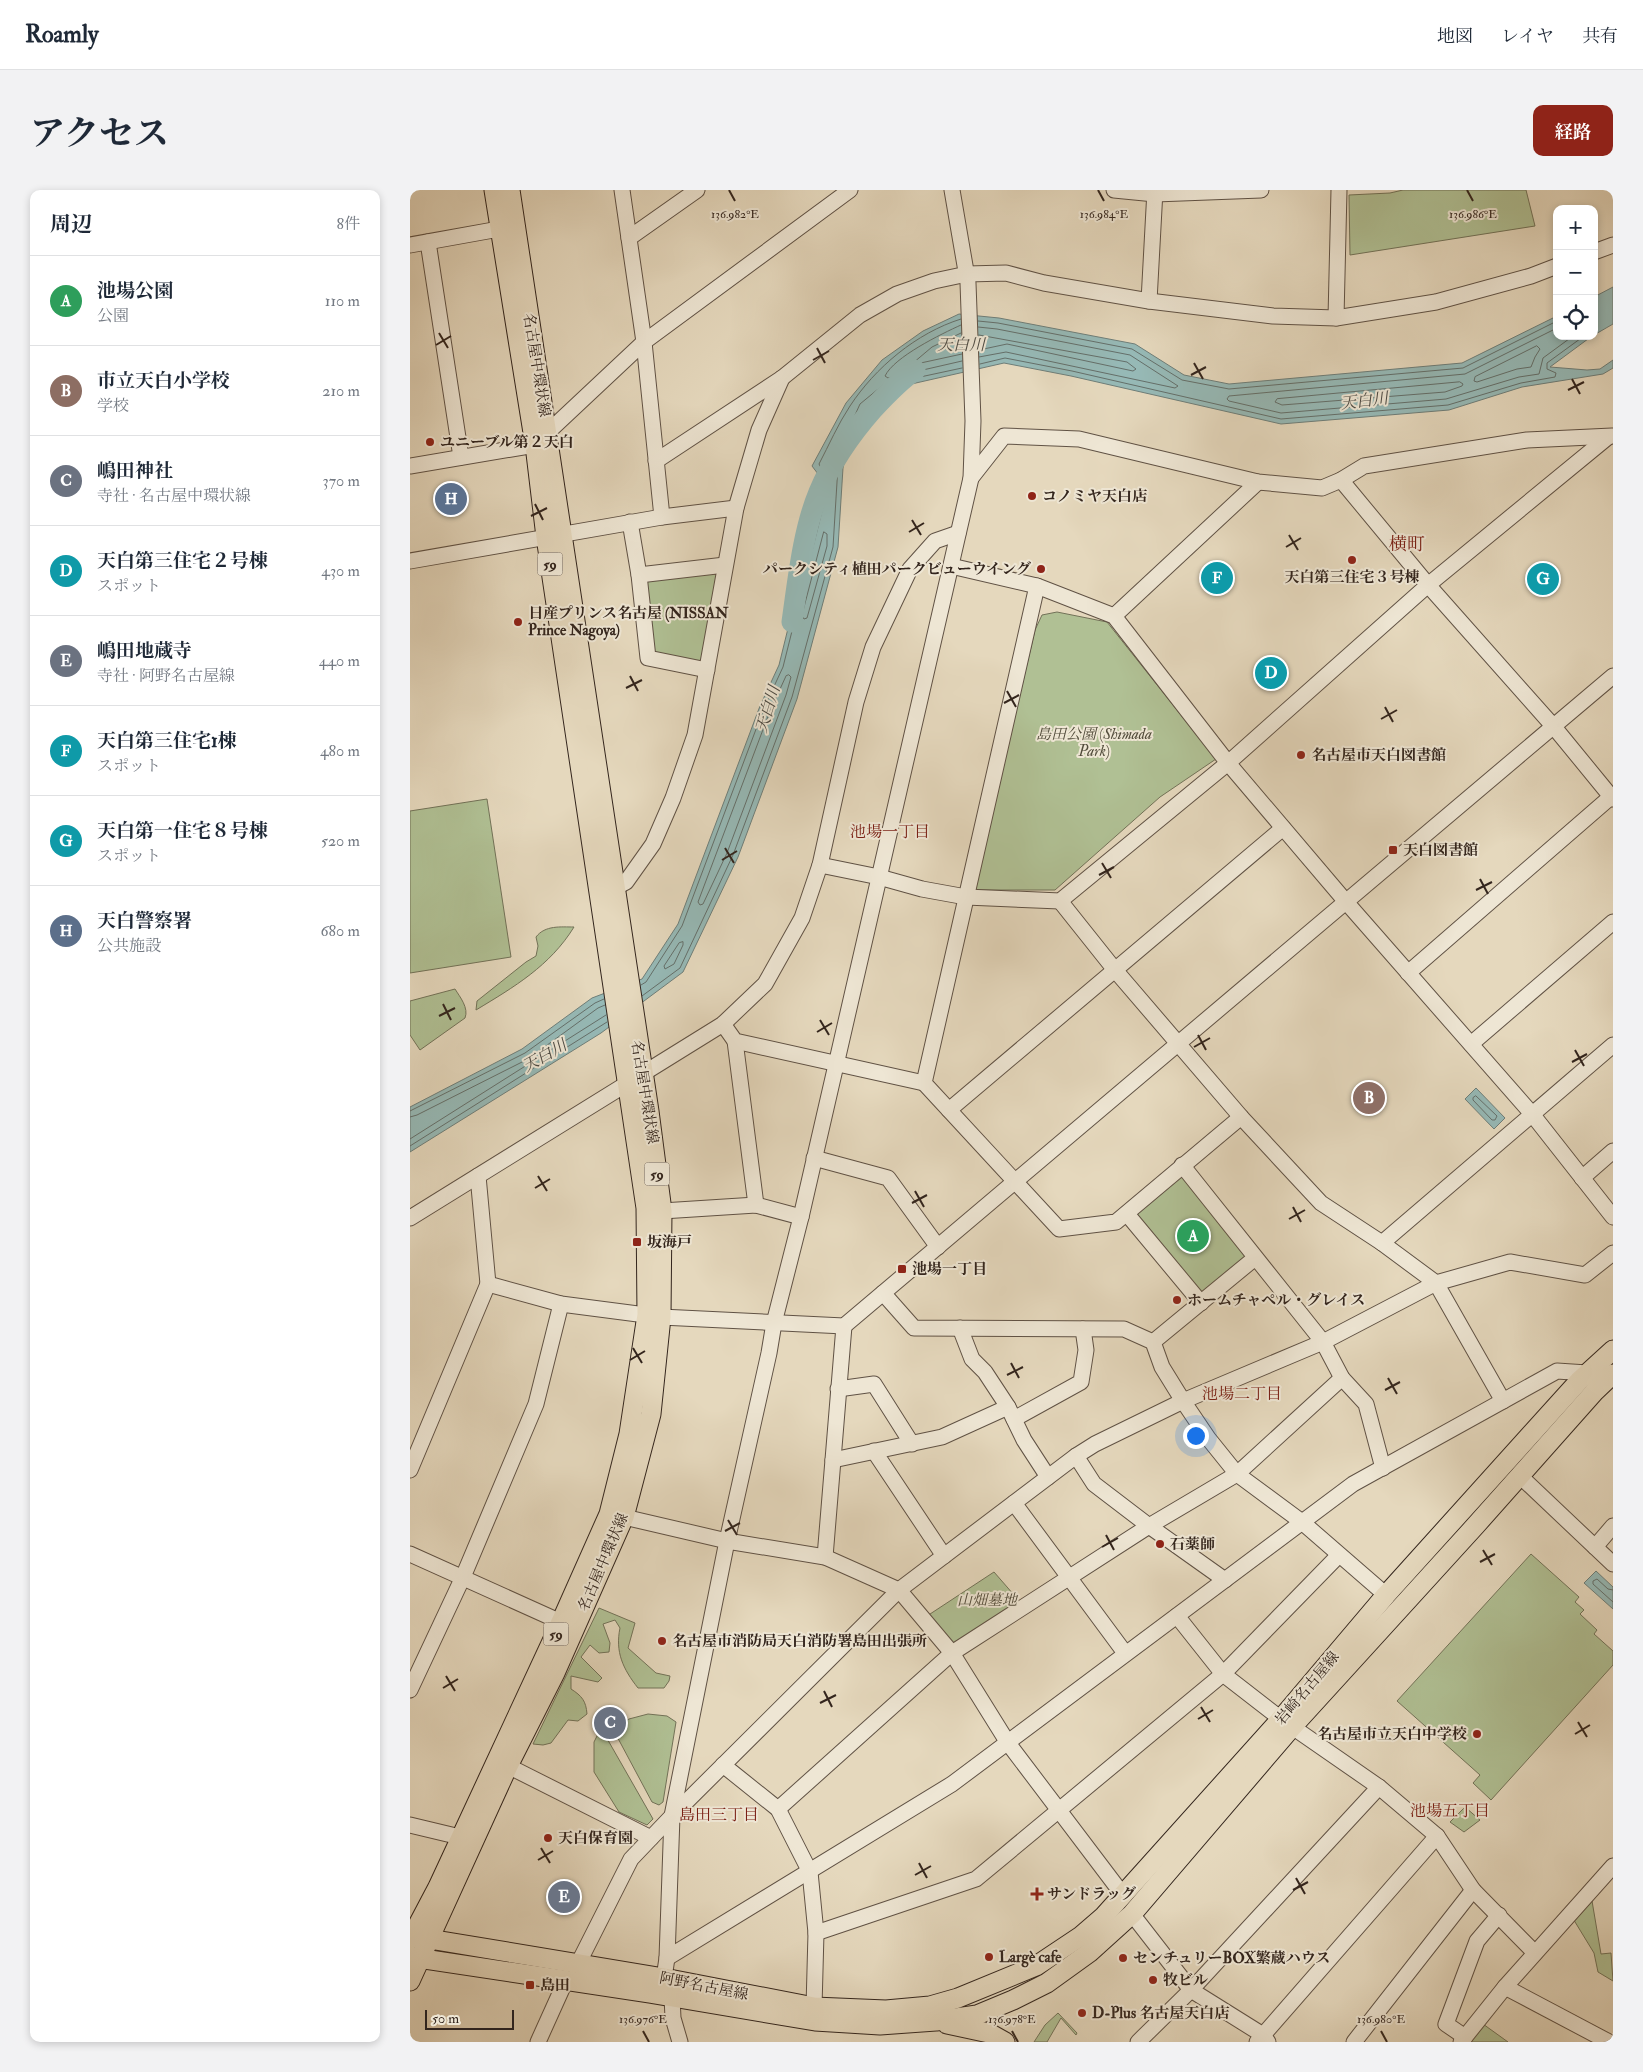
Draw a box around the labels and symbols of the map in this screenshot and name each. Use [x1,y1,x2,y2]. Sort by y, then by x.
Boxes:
text: 136.982°E [711,207,759,222]
text: 136.984°E [1080,207,1129,222]
text: 136.986°E [1449,207,1497,222]
street label: 名古屋中環状線 [519,312,554,418]
water label: 天白川 [937,335,987,355]
water label: 天白川 [1339,388,1391,414]
place label: ユニーブル第２天白 [440,433,574,452]
marker: ユニーブル第２天白 [424,436,436,448]
pin: H [435,480,467,518]
place label: コノミヤ天白店 [1042,487,1147,506]
marker: コノミヤ天白店 [1026,490,1038,502]
district label: 横町 [1389,533,1425,556]
road number: 59 [538,552,562,576]
marker: 天白第三住宅３号棟 [1346,554,1358,566]
pin: F [1201,559,1233,597]
place label: パークシティ植田パークビューウイング [763,560,1031,579]
pin: G [1527,560,1559,598]
marker: パークシティ植田パークビューウイング [1035,563,1047,575]
place label: 天白第三住宅３号棟 [1284,568,1420,587]
place label: 日産プリンス名古屋 (NISSAN Prince Nagoya) [528,604,729,641]
marker: 日産プリンス名古屋 (NISSAN Prince Nagoya) [512,616,524,628]
pin: D [1255,654,1287,692]
water label: 天白川 [751,682,785,735]
park label: 島田公園 (Shimada Park) [1036,725,1152,761]
place label: 名古屋市天白図書館 [1311,746,1446,765]
marker: 名古屋市天白図書館 [1295,749,1307,761]
district label: 池場一丁目 [850,822,930,842]
place label: 天白図書館 [1403,841,1478,860]
marker: 天白図書館 [1387,844,1399,856]
water label: 天白川 [519,1034,572,1077]
street label: 名古屋中環状線 [627,1039,662,1145]
pin: B [1353,1079,1385,1117]
road number: 59 [644,1162,670,1186]
pin: A [1177,1217,1209,1255]
place label: 坂海戸 [647,1233,692,1252]
marker: 坂海戸 [631,1236,643,1248]
place label: 池場一丁目 [912,1260,987,1279]
marker: 池場一丁目 [896,1263,908,1275]
place label: ホームチャペル・グレイス [1187,1291,1365,1310]
marker: ホームチャペル・グレイス [1171,1294,1183,1306]
district label: 池場二丁目 [1202,1384,1282,1404]
your location [1183,1423,1209,1449]
street label: 名古屋中環状線 [574,1510,633,1614]
place label: 石薬師 [1170,1535,1215,1554]
marker: 石薬師 [1154,1538,1166,1550]
park label: 山畑墓地 [957,1591,1019,1610]
road number: 59 [544,1622,568,1646]
place label: 名古屋市消防局天白消防署島田出張所 [672,1632,927,1651]
marker: 名古屋市消防局天白消防署島田出張所 [656,1635,668,1647]
street label: 岩崎名古屋線 [1271,1648,1344,1729]
pin: C [594,1704,626,1742]
place label: 名古屋市立天白中学校 [1317,1725,1467,1744]
marker: 名古屋市立天白中学校 [1471,1728,1483,1740]
district label: 池場五丁目 [1410,1801,1490,1821]
district label: 島田三丁目 [679,1805,759,1825]
place label: 天白保育園 [558,1829,633,1848]
marker: 天白保育園 [542,1832,554,1844]
pin: E [548,1878,580,1916]
place label: サンドラッグ [1047,1885,1136,1904]
marker: サンドラッグ [1031,1888,1043,1900]
place label: Largè cafe [999,1948,1062,1968]
place label: センチュリーBOX繁蔵ハウス [1133,1949,1330,1968]
marker: Largè cafe [983,1951,995,1963]
marker: センチュリーBOX繁蔵ハウス [1117,1952,1129,1964]
street label: 阿野名古屋線 [658,1969,750,2004]
place label: 牧ビル [1163,1971,1208,1990]
marker: 牧ビル [1147,1974,1159,1986]
place label: 島田 [540,1976,570,1995]
marker: 島田 [524,1979,536,1991]
place label: D-Plus 名古屋天白店 [1092,2004,1229,2023]
scale bar [425,2007,514,2030]
marker: D-Plus 名古屋天白店 [1076,2007,1088,2019]
text: 136.976°E [619,2012,667,2027]
text: 136.978°E [988,2012,1036,2027]
text: 136.980°E [1357,2012,1405,2027]

